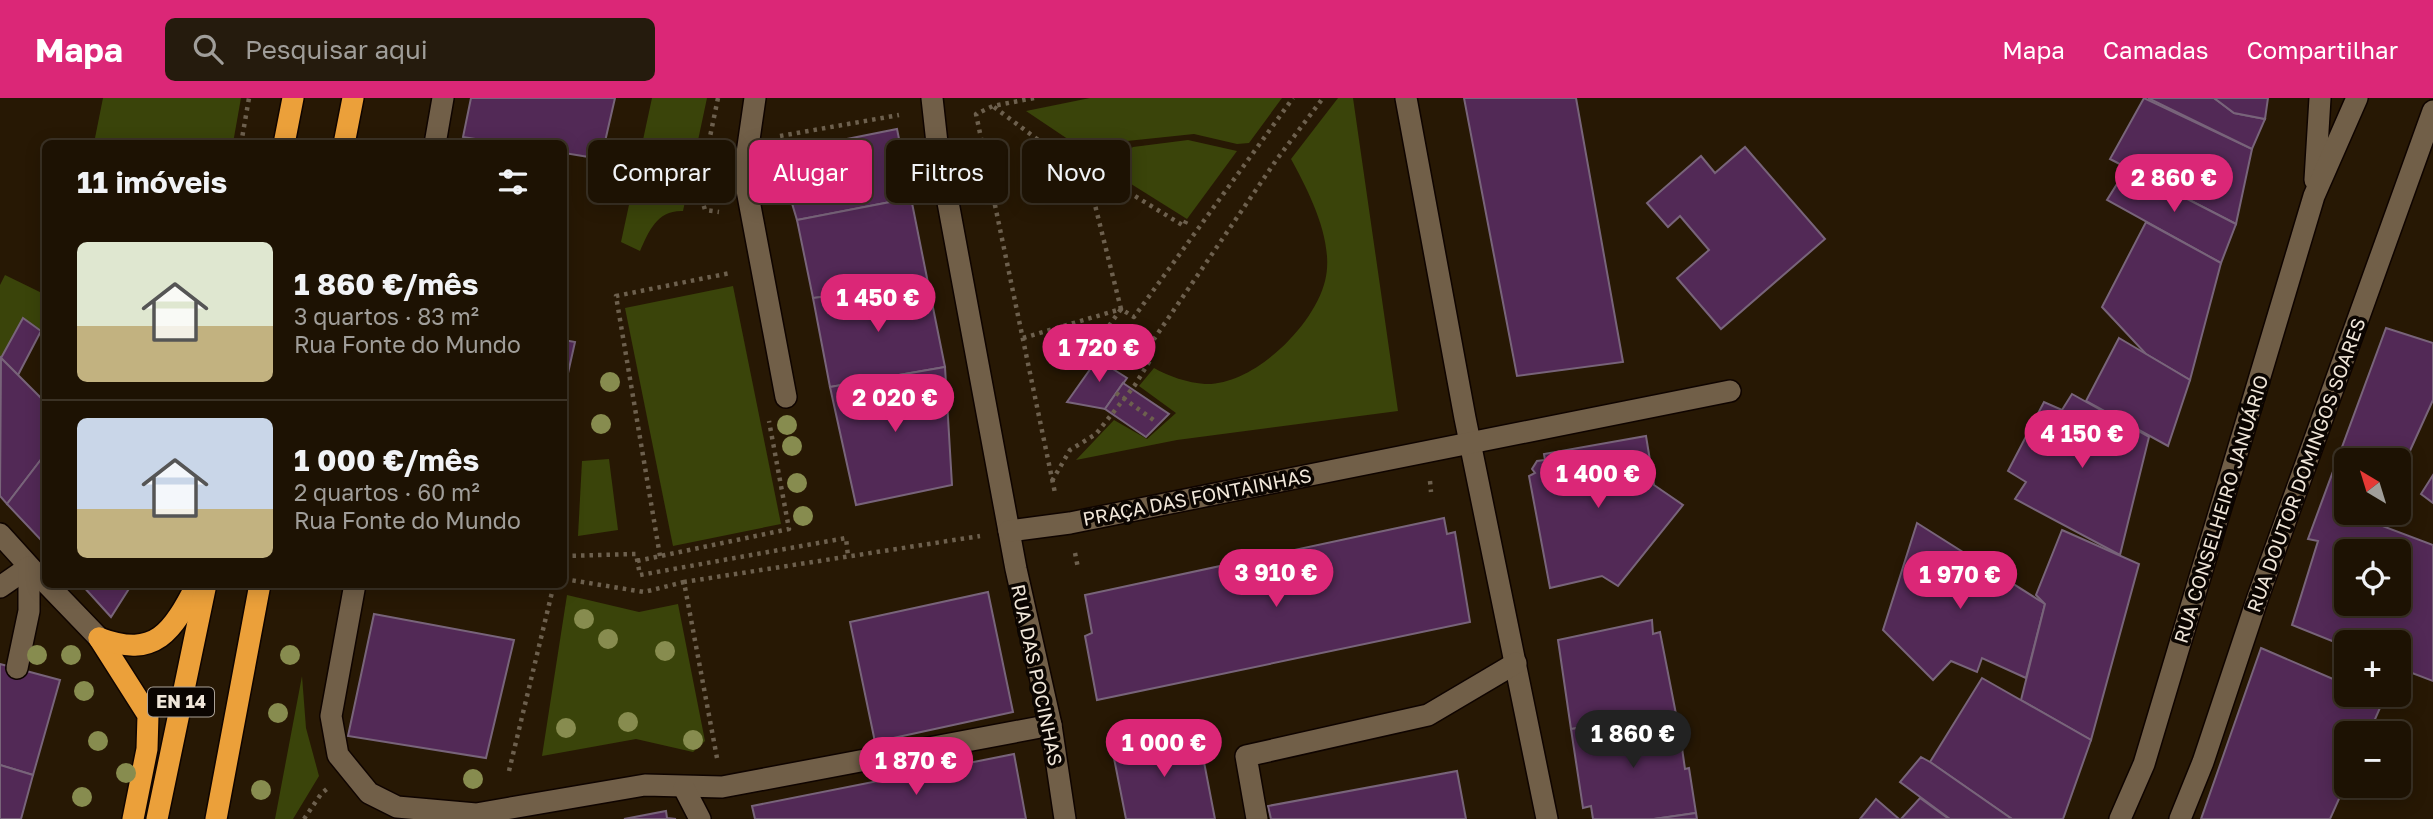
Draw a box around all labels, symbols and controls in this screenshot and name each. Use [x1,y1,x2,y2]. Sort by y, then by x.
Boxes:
search box [165,18,655,81]
text: Mapa [35,30,123,69]
icon: search [189,30,227,68]
text: Pesquisar aqui [245,34,428,65]
text: Mapa [2002,35,2065,64]
text: Camadas [2103,35,2208,64]
text: Compartilhar [2246,35,2398,64]
chip: Comprar [588,140,735,203]
chip: Alugar [749,140,872,203]
chip: Filtros [886,140,1008,203]
chip: Novo [1022,140,1130,203]
pin: 2 860 € [2109,155,2239,214]
icon: filters [494,163,532,201]
text: 2 860 € [2131,163,2217,191]
text: 11 imóveis [77,164,227,200]
text: 1 860 €/mês [294,266,479,302]
icon: home [133,270,217,354]
pin: 1 450 € [813,274,943,334]
text: 1 450 € [837,283,919,311]
text: 3 quartos · 83 m² [294,302,479,330]
street label: RUA DOUTOR DOMINGOS SOARES [2241,314,2370,615]
pin: 1 720 € [1034,324,1164,384]
text: Rua Fonte do Mundo [294,330,521,358]
text: 1 720 € [1058,333,1140,361]
street label: RUA CONSELHEIRO JANUÁRIO [2169,372,2272,646]
pin: 2 020 € [830,374,960,434]
text: 2 020 € [852,383,938,411]
pin: 4 150 € [2017,410,2147,470]
text: 4 150 € [2041,419,2123,447]
text: 1 000 €/mês [294,442,479,478]
icon: home [133,446,217,530]
north arrow [2334,448,2412,525]
map controls [2334,448,2411,798]
pin: 1 400 € [1533,450,1663,510]
text: 1 400 € [1556,459,1640,487]
street label: PRAÇA DAS FONTAINHAS [1081,463,1313,530]
text: 2 quartos · 60 m² [294,478,480,506]
text: Rua Fonte do Mundo [294,506,521,534]
button: locate [2334,539,2411,616]
pin: 3 910 € [1211,550,1341,609]
pin: 1 970 € [1895,552,2025,611]
text: 3 910 € [1234,558,1318,586]
text: 1 970 € [1919,560,2001,588]
street label: RUA DAS POCINHAS [1007,582,1068,768]
button: + [2334,630,2411,707]
road number: EN 14 [148,688,214,716]
pin: 1 860 € [1568,710,1698,770]
text: 1 860 € [1591,719,1675,747]
pin: 1 000 € [1099,720,1229,779]
button: − [2334,721,2411,798]
text: 1 000 € [1122,728,1206,756]
pin: 1 870 € [851,738,981,797]
text: 1 870 € [875,746,957,774]

